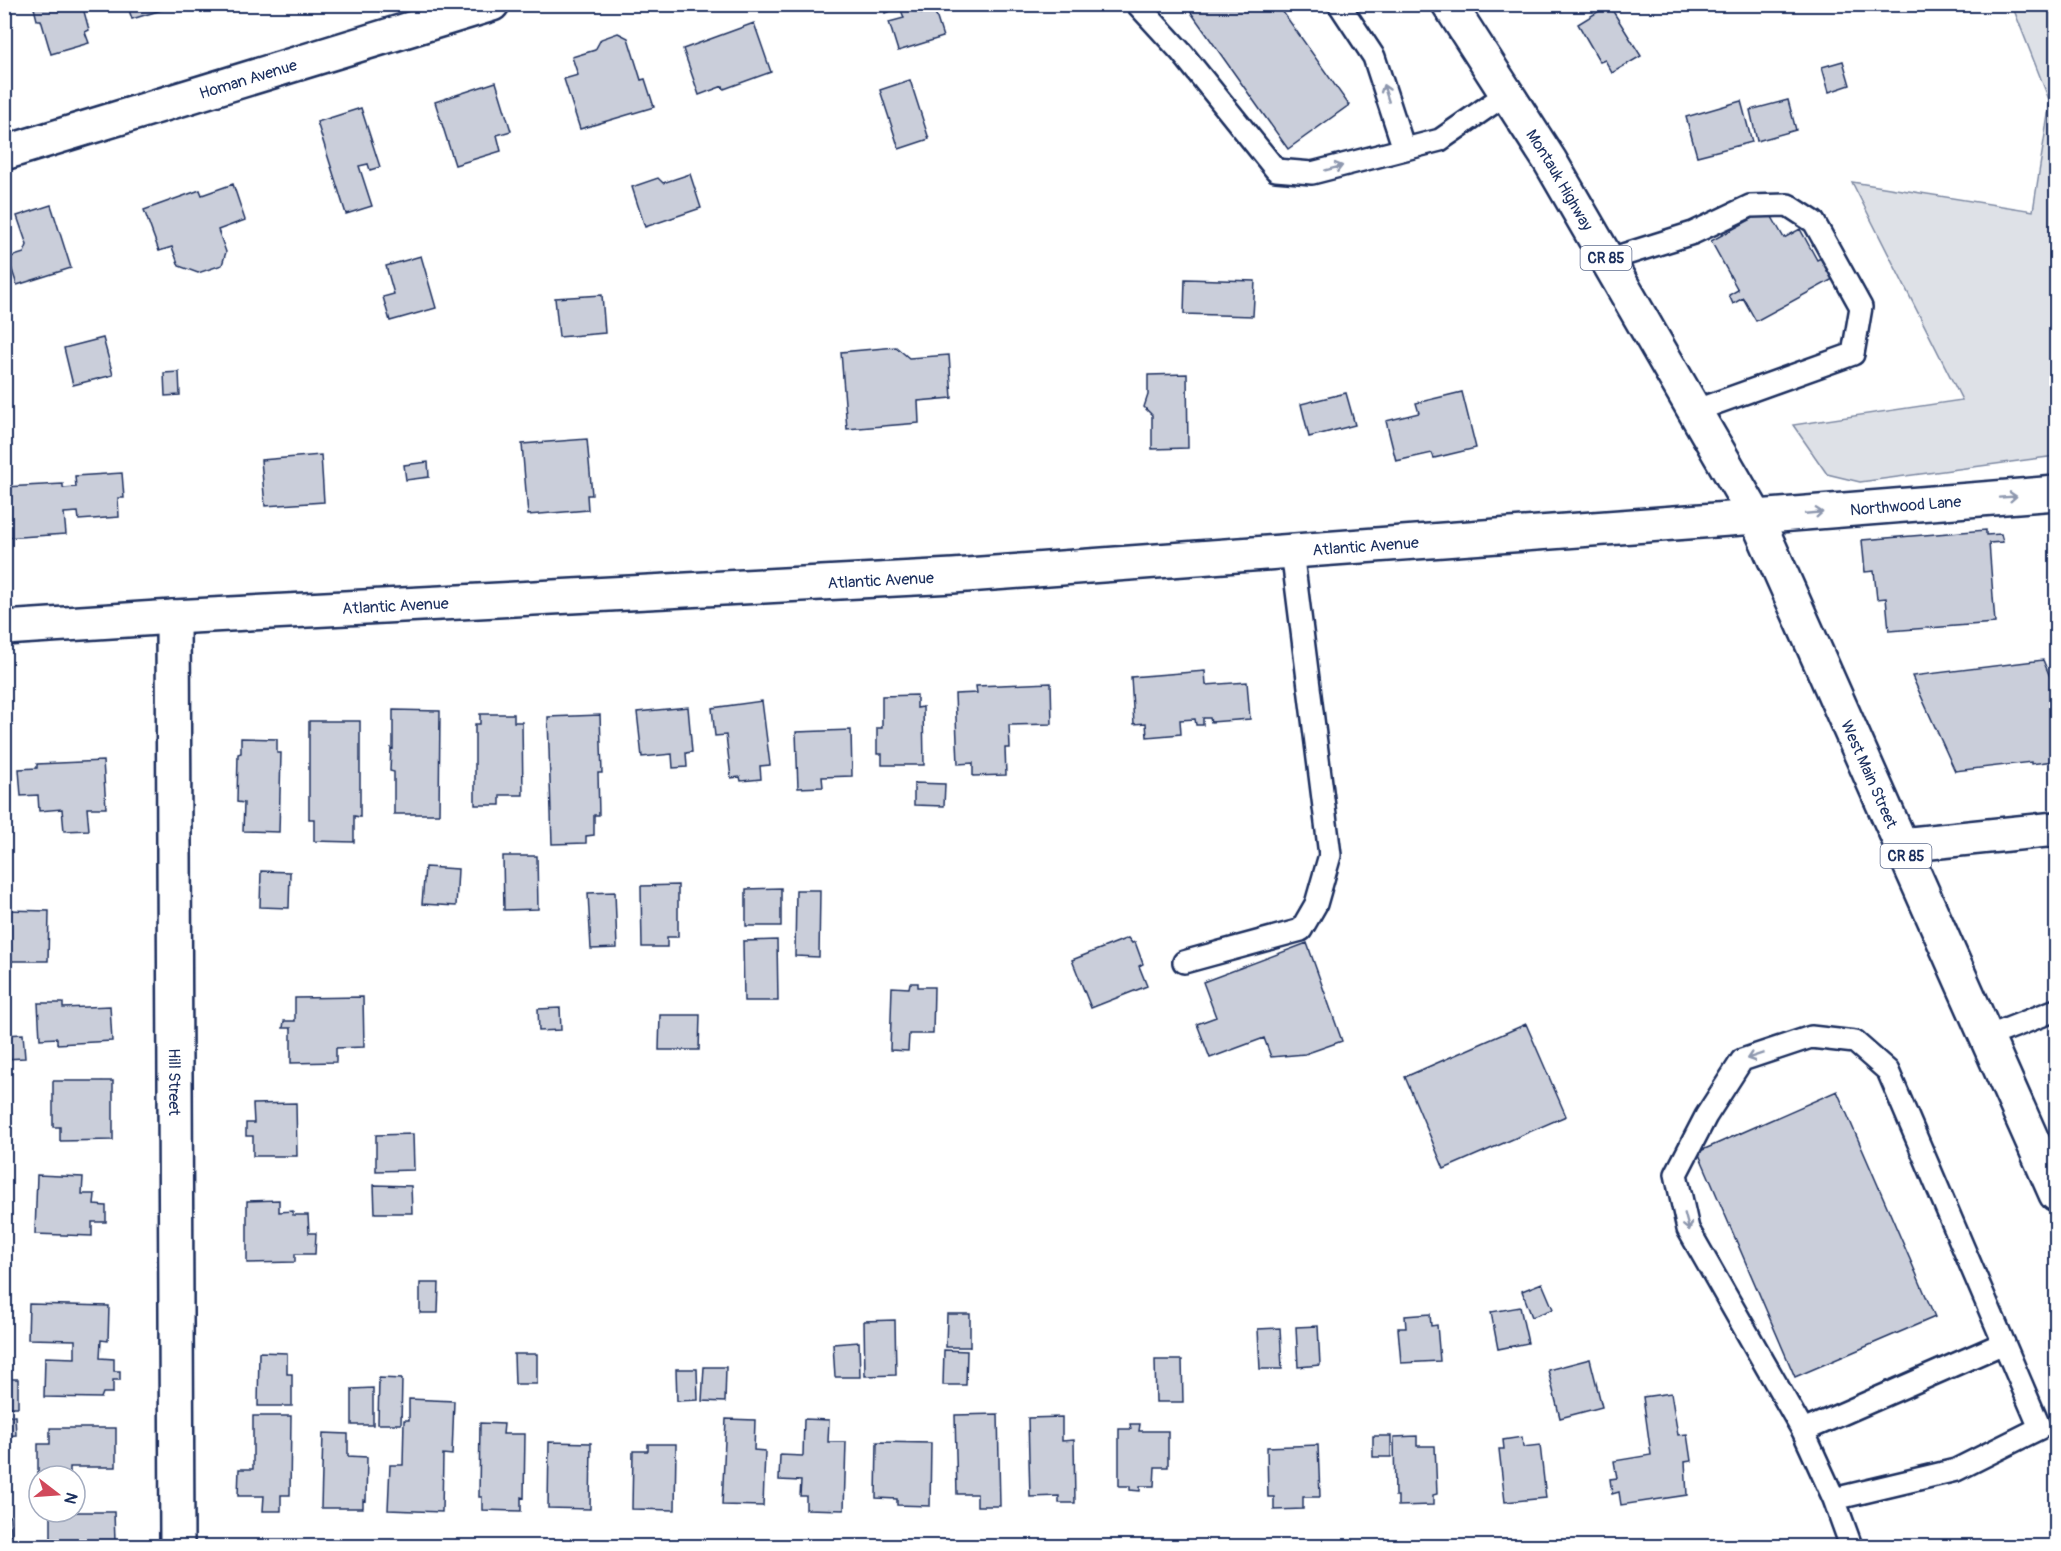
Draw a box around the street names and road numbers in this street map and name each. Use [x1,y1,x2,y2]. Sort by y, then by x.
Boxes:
street label: Homan Avenue [197,55,300,104]
street label: Montauk Highway [1521,126,1597,235]
road number: CR 85 [1580,246,1632,270]
street label: Northwood Lane [1849,492,1962,520]
street label: Atlantic Avenue [1312,533,1420,561]
street label: Atlantic Avenue [827,568,935,594]
street label: Atlantic Avenue [342,594,449,619]
street label: West Main Street [1836,717,1902,832]
road number: CR 85 [1880,844,1932,868]
street label: Hill Street [164,1048,184,1116]

